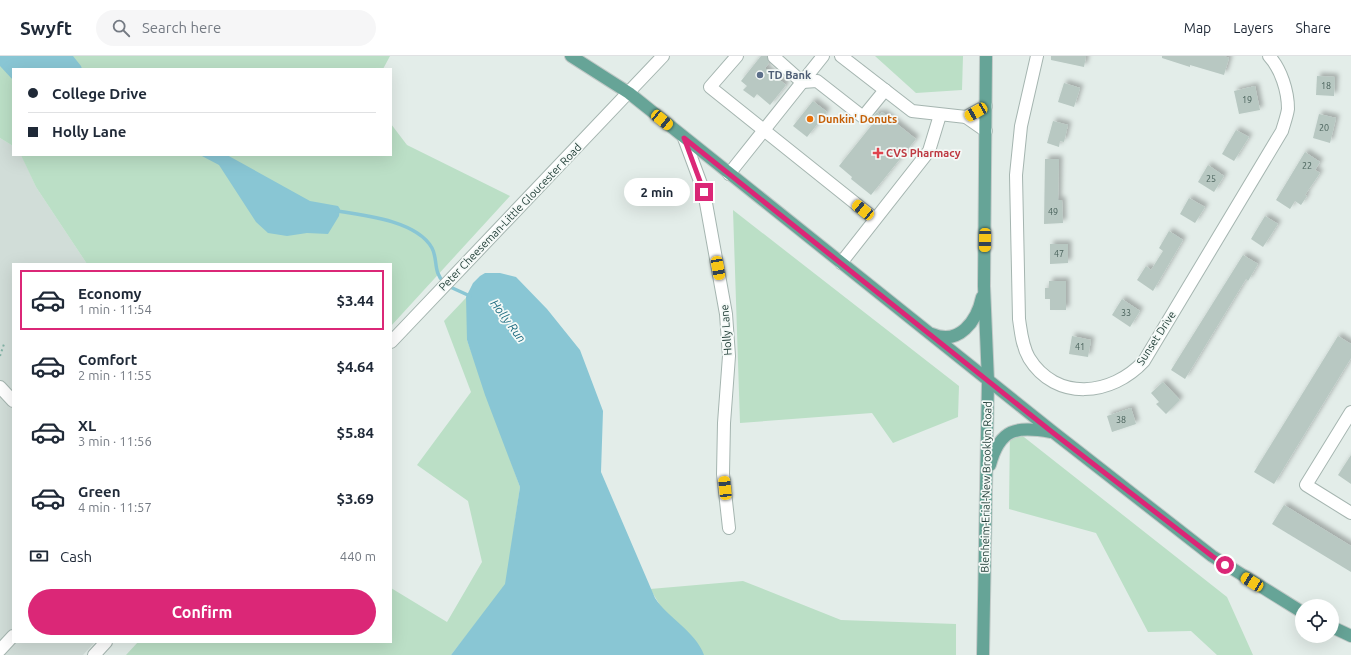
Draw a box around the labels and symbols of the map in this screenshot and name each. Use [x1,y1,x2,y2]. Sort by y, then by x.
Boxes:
place label: TD Bank [768,69,812,81]
marker: TD Bank [755,70,765,80]
house number: 18 [1321,81,1331,91]
house number: 19 [1242,95,1252,105]
car [963,101,989,123]
car [649,108,675,132]
place label: Dunkin' Donuts [818,113,897,125]
marker: Dunkin' Donuts [805,114,815,124]
house number: 20 [1319,123,1329,133]
street label: Peter Cheeseman-Little Gloucester Road [436,141,584,293]
place label: CVS Pharmacy [886,147,961,159]
marker: CVS Pharmacy [873,148,883,158]
house number: 22 [1302,161,1312,171]
house number: 25 [1206,174,1216,184]
callout: 2 min [624,178,690,206]
route end [695,183,713,201]
car [850,198,876,222]
house number: 49 [1048,207,1058,217]
car [979,228,991,252]
house number: 47 [1054,249,1064,259]
car [710,255,726,281]
water label: Holly Run [488,297,529,345]
street label: Holly Lane [718,304,734,356]
house number: 33 [1121,308,1131,318]
street label: Sunset Drive [1134,309,1178,367]
house number: 41 [1075,342,1085,352]
street label: Blenheim-Erial-New Brooklyn Road [979,401,993,573]
house number: 38 [1116,415,1126,425]
car [718,475,732,501]
route start [1216,556,1234,574]
car [1239,571,1265,593]

